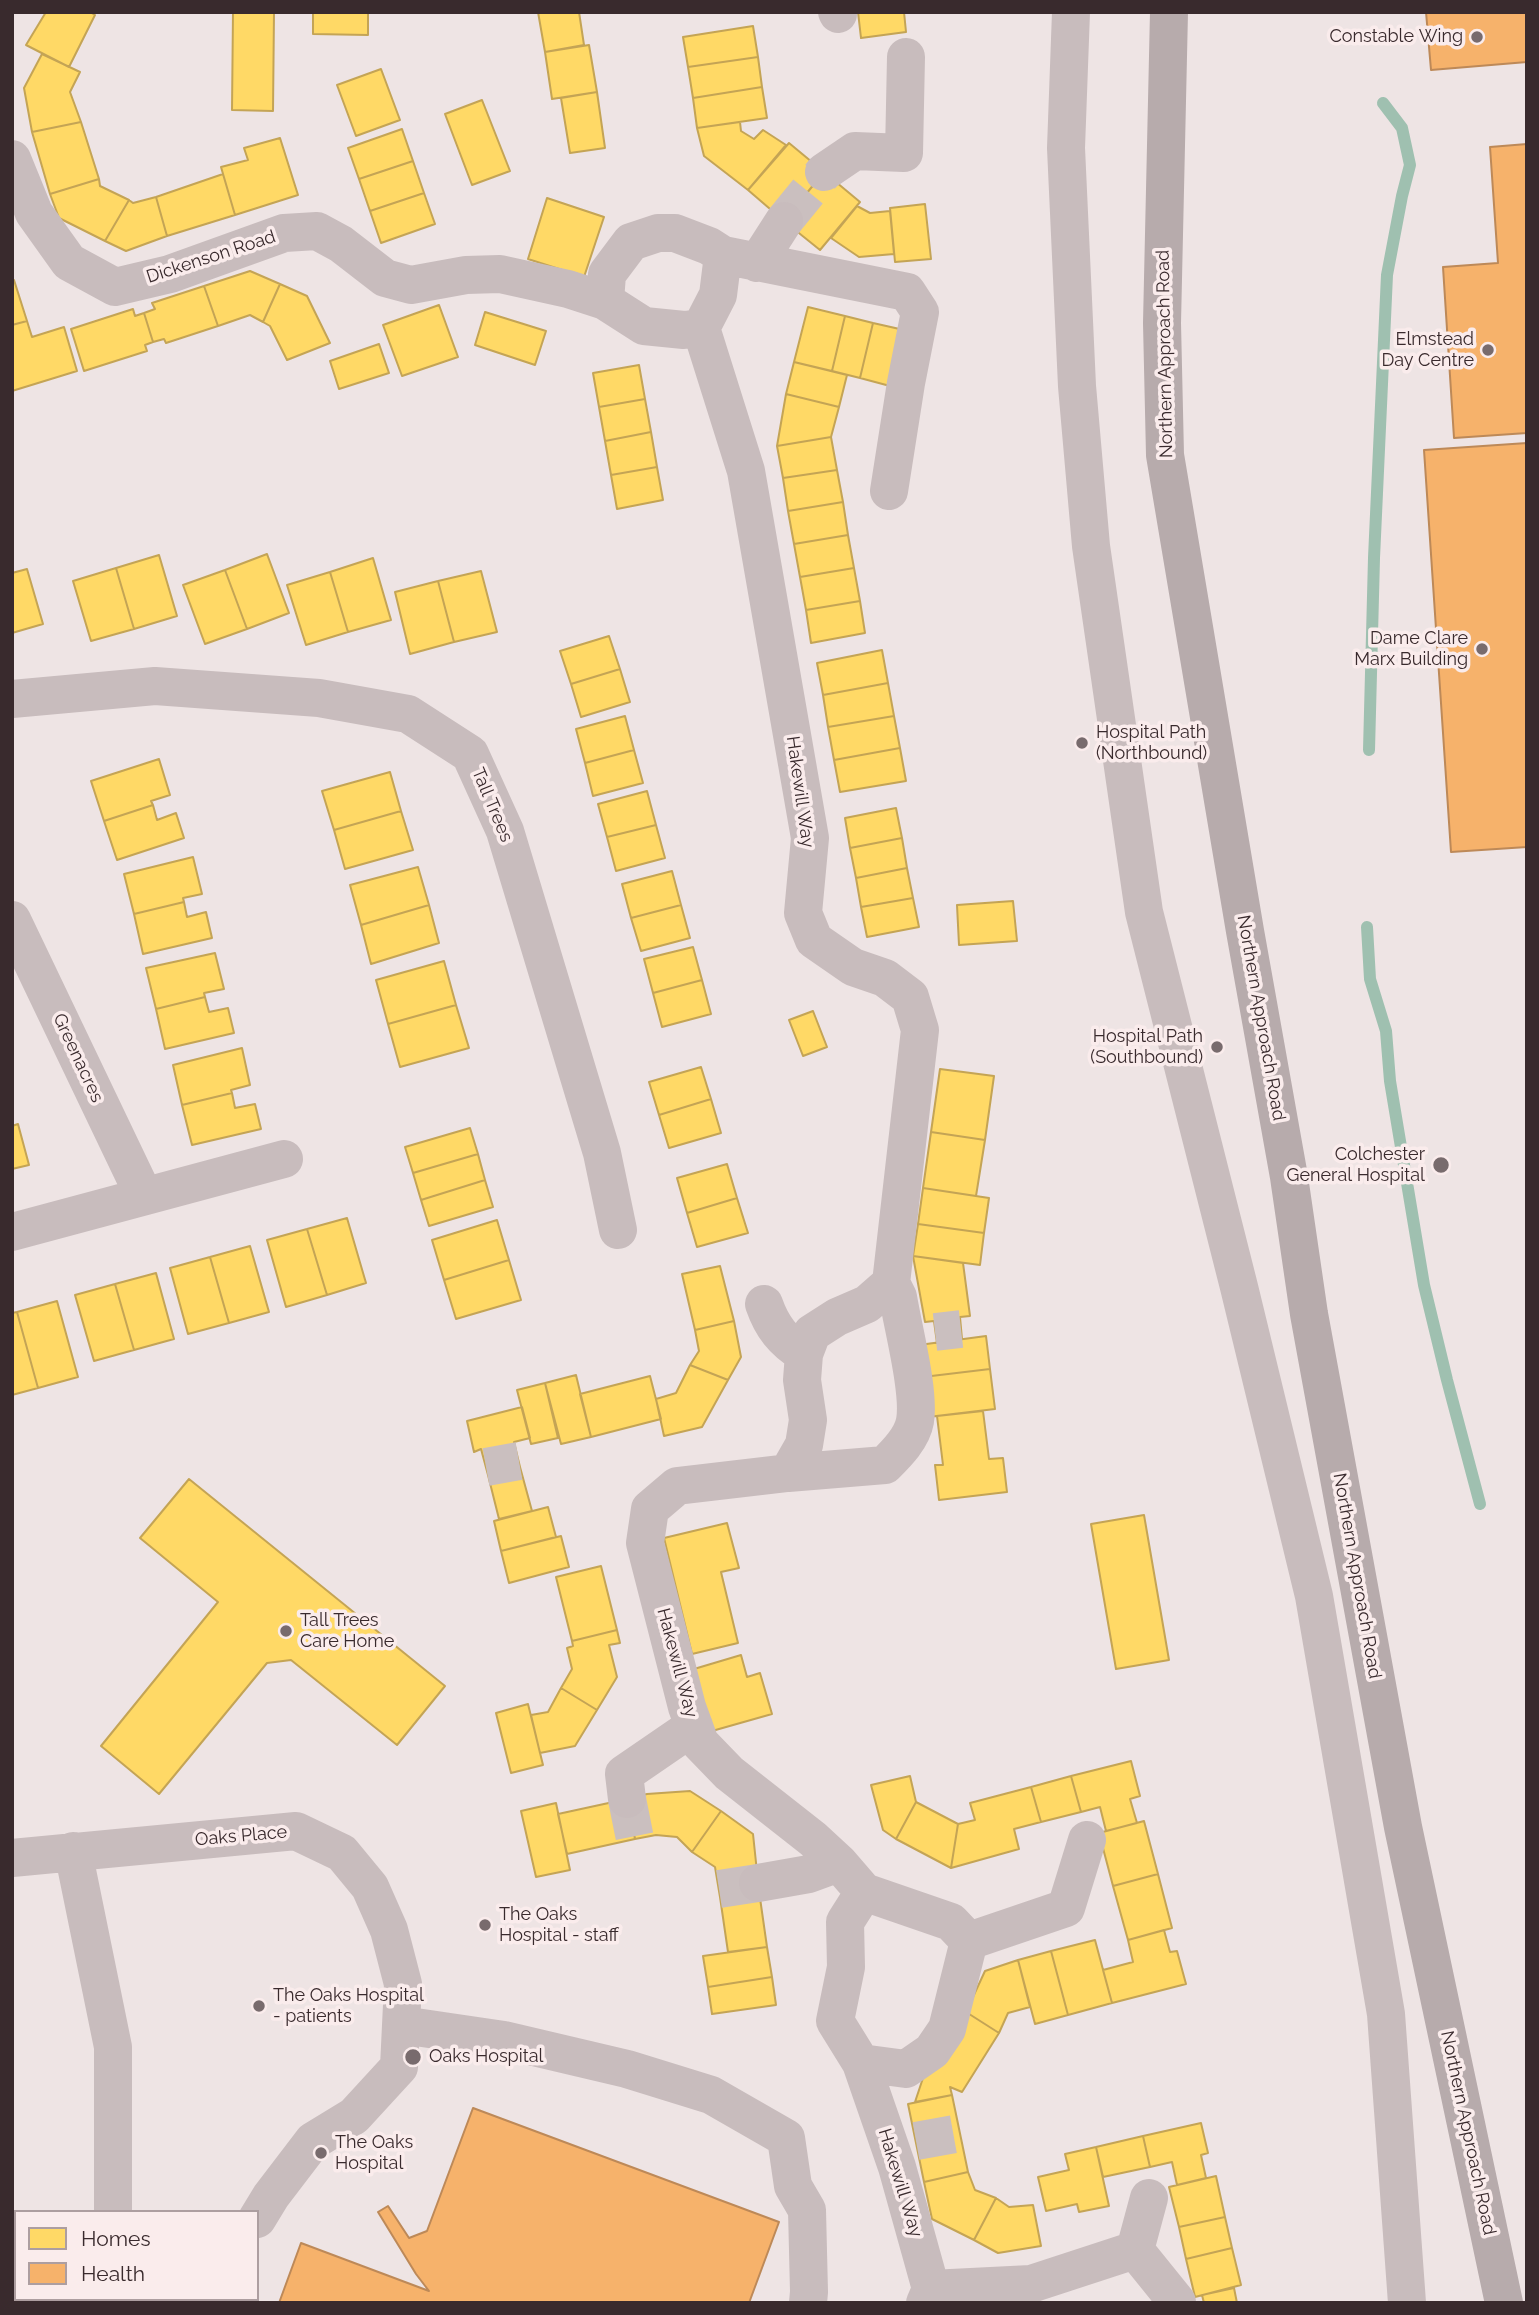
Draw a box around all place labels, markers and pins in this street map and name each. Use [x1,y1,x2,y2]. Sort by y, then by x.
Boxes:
place label: Constable Wing [1329,26,1463,48]
marker: Constable Wing [1469,29,1485,45]
place label: Elmstead Day Centre [1381,329,1474,372]
marker: Elmstead Day Centre [1480,342,1496,358]
place label: Dame Clare Marx Building [1354,628,1468,670]
marker: Dame Clare Marx Building [1474,641,1490,657]
place label: Hospital Path (Northbound) [1096,722,1207,764]
marker: Hospital Path (Northbound) [1074,735,1090,751]
place label: Hospital Path (Southbound) [1090,1026,1203,1068]
marker: Hospital Path (Southbound) [1209,1039,1225,1055]
place label: Colchester General Hospital [1287,1144,1425,1186]
marker: Colchester General Hospital [1431,1155,1451,1175]
place label: Tall Trees Care Home [300,1610,394,1652]
marker: Tall Trees Care Home [278,1623,294,1639]
place label: The Oaks Hospital - staff [499,1904,619,1946]
marker: The Oaks Hospital - staff [477,1917,493,1933]
place label: The Oaks Hospital - patients [273,1985,424,2028]
marker: The Oaks Hospital - patients [251,1998,267,2014]
place label: Oaks Hospital [429,2046,543,2068]
marker: Oaks Hospital [403,2047,423,2067]
place label: The Oaks Hospital [335,2132,413,2174]
marker: The Oaks Hospital [313,2145,329,2161]

